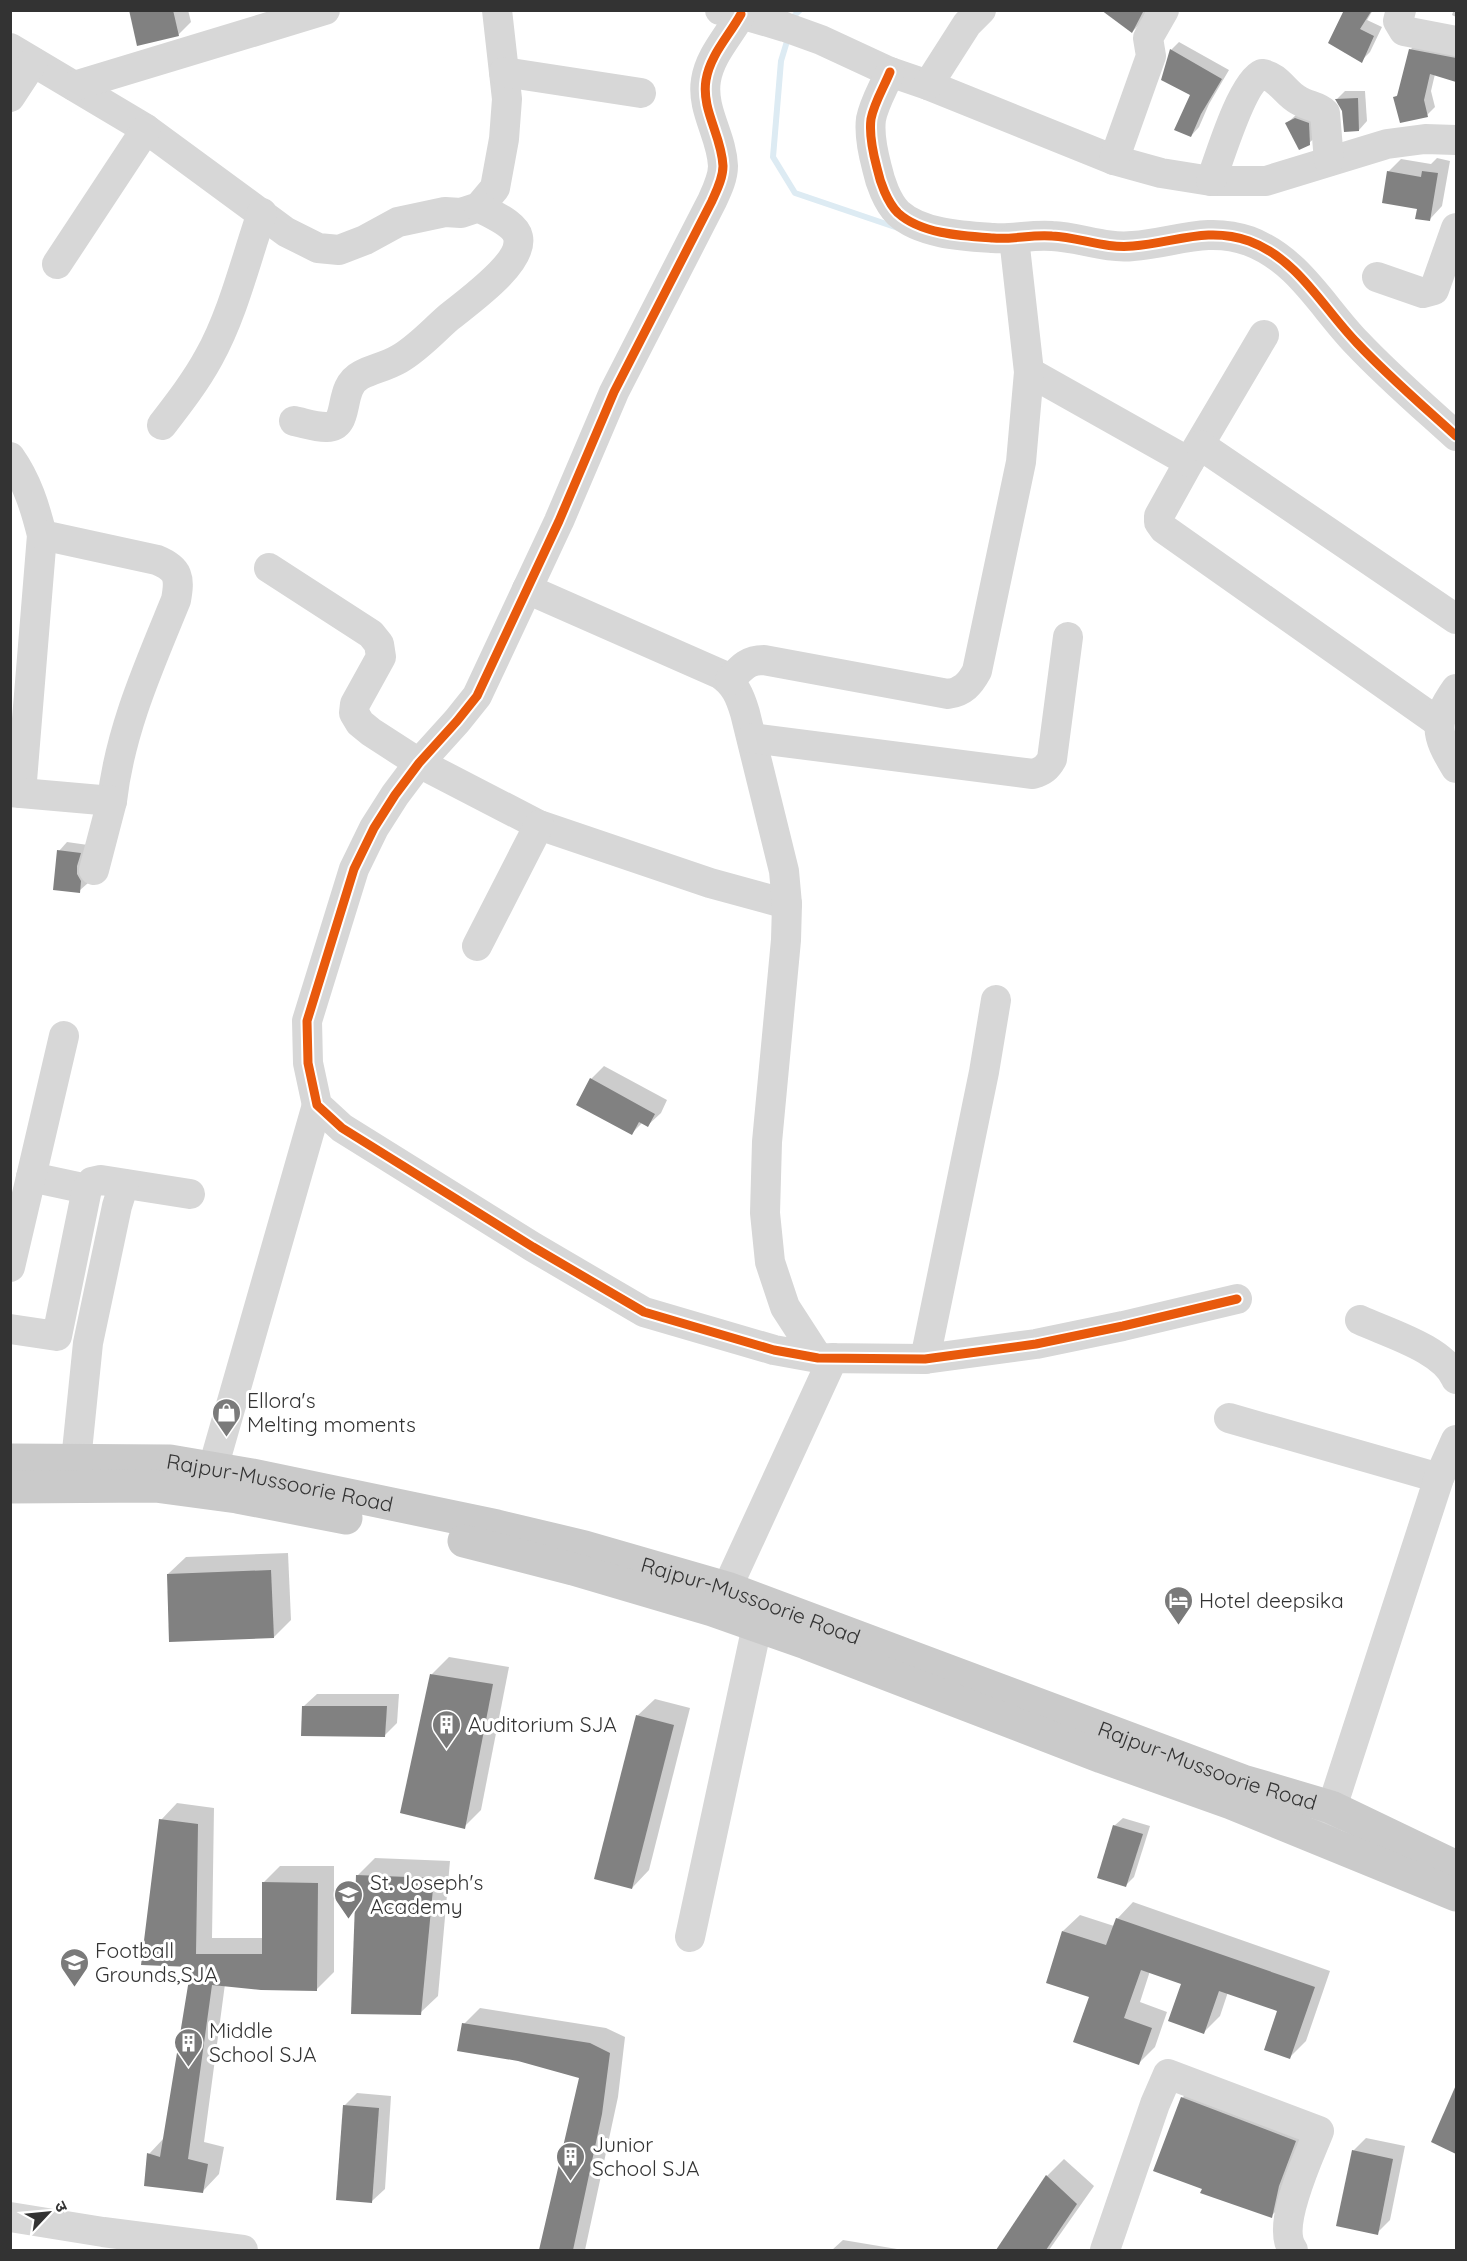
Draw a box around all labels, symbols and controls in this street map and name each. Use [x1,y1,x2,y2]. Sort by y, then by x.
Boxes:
place label: Ellora's Melting moments [247,1387,416,1437]
shop icon: Ellora's Melting moments [210,1396,242,1438]
street label: Rajpur-Mussoorie Road [165,1448,396,1517]
street label: Rajpur-Mussoorie Road [638,1551,864,1650]
hotel icon: Hotel deepsika [1162,1584,1194,1626]
place label: Hotel deepsika [1199,1587,1344,1613]
building icon: Auditorium SJA [431,1708,463,1750]
place label: Auditorium SJA [468,1711,617,1737]
street label: Rajpur-Mussoorie Road [1094,1715,1320,1815]
place label: St. Joseph's Academy [370,1869,483,1919]
school or university icon: St. Joseph's Academy [333,1878,365,1920]
place label: Football Grounds,SJA [95,1937,218,1987]
school or university icon: Football Grounds,SJA [58,1946,90,1988]
place label: Middle School SJA [209,2017,317,2067]
building icon: Middle School SJA [172,2026,204,2068]
place label: Junior School SJA [592,2131,700,2181]
building icon: Junior School SJA [555,2140,587,2182]
north arrow [18,2183,78,2243]
text: उ [50,2198,73,2216]

